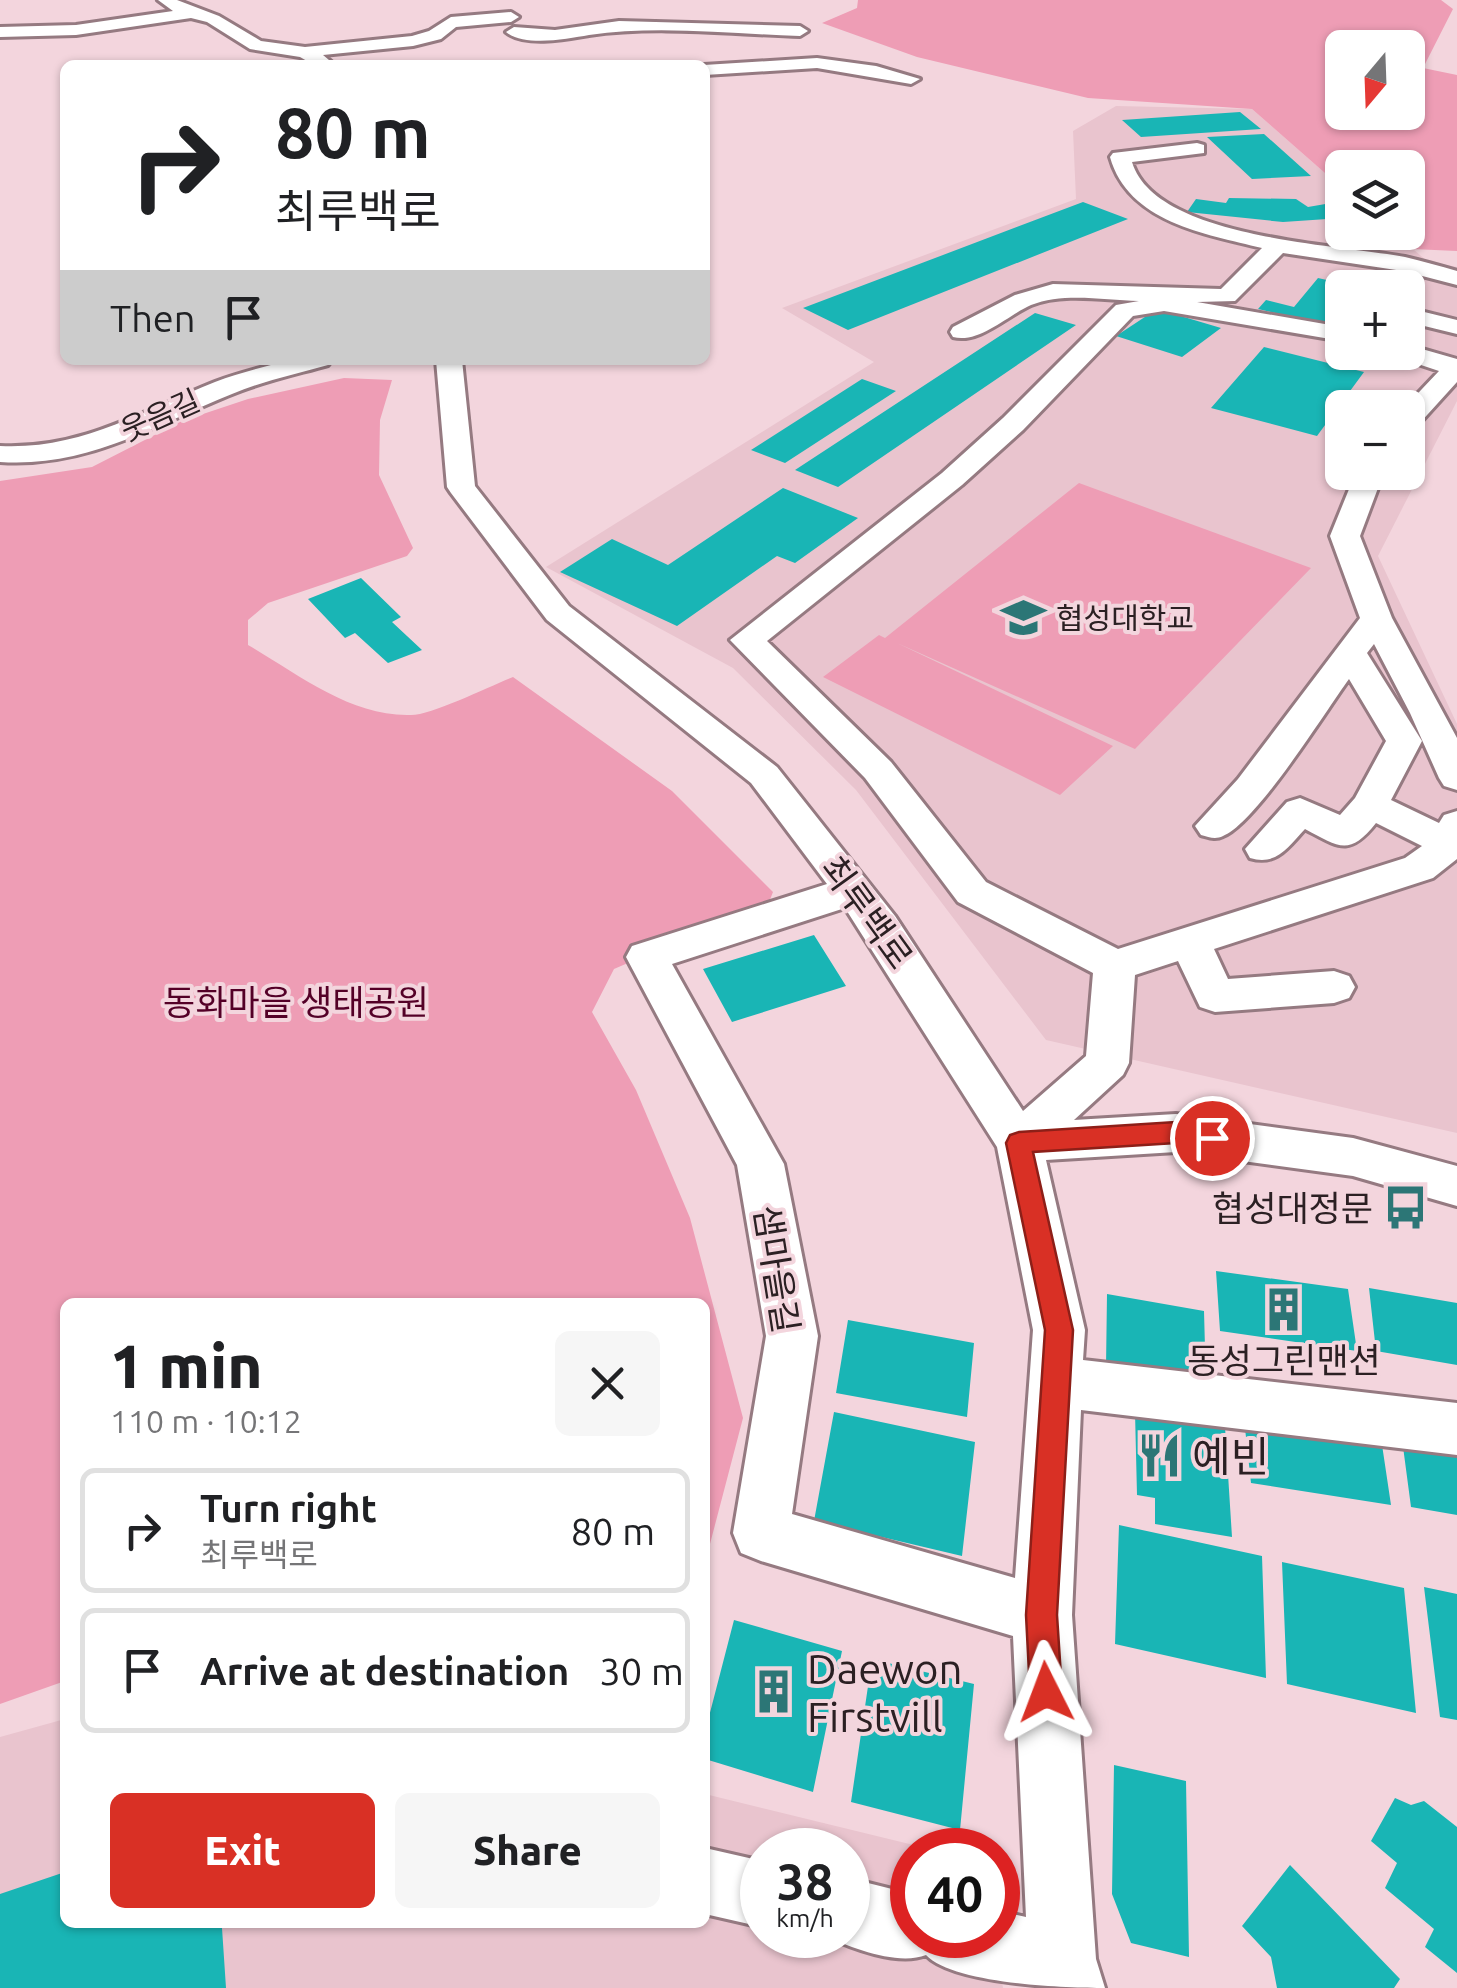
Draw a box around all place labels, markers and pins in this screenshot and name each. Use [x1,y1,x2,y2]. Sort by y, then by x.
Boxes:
school or university icon: 협성대학교 [999,594,1047,642]
place label: 협성대학교 [1056,601,1194,635]
pin [1170,1096,1255,1181]
bus stop icon: 협성대정문 [1382,1184,1430,1232]
place label: 협성대정문 [1212,1188,1373,1228]
building icon: 동성그린맨션 [1260,1286,1308,1334]
place label: 동성그린맨션 [1187,1340,1381,1380]
restaurant icon: 예빈 [1135,1432,1183,1480]
place label: 예빈 [1192,1433,1269,1480]
place label: Daewon Firstvill [807,1645,963,1740]
building icon: Daewon Firstvill [750,1668,798,1716]

